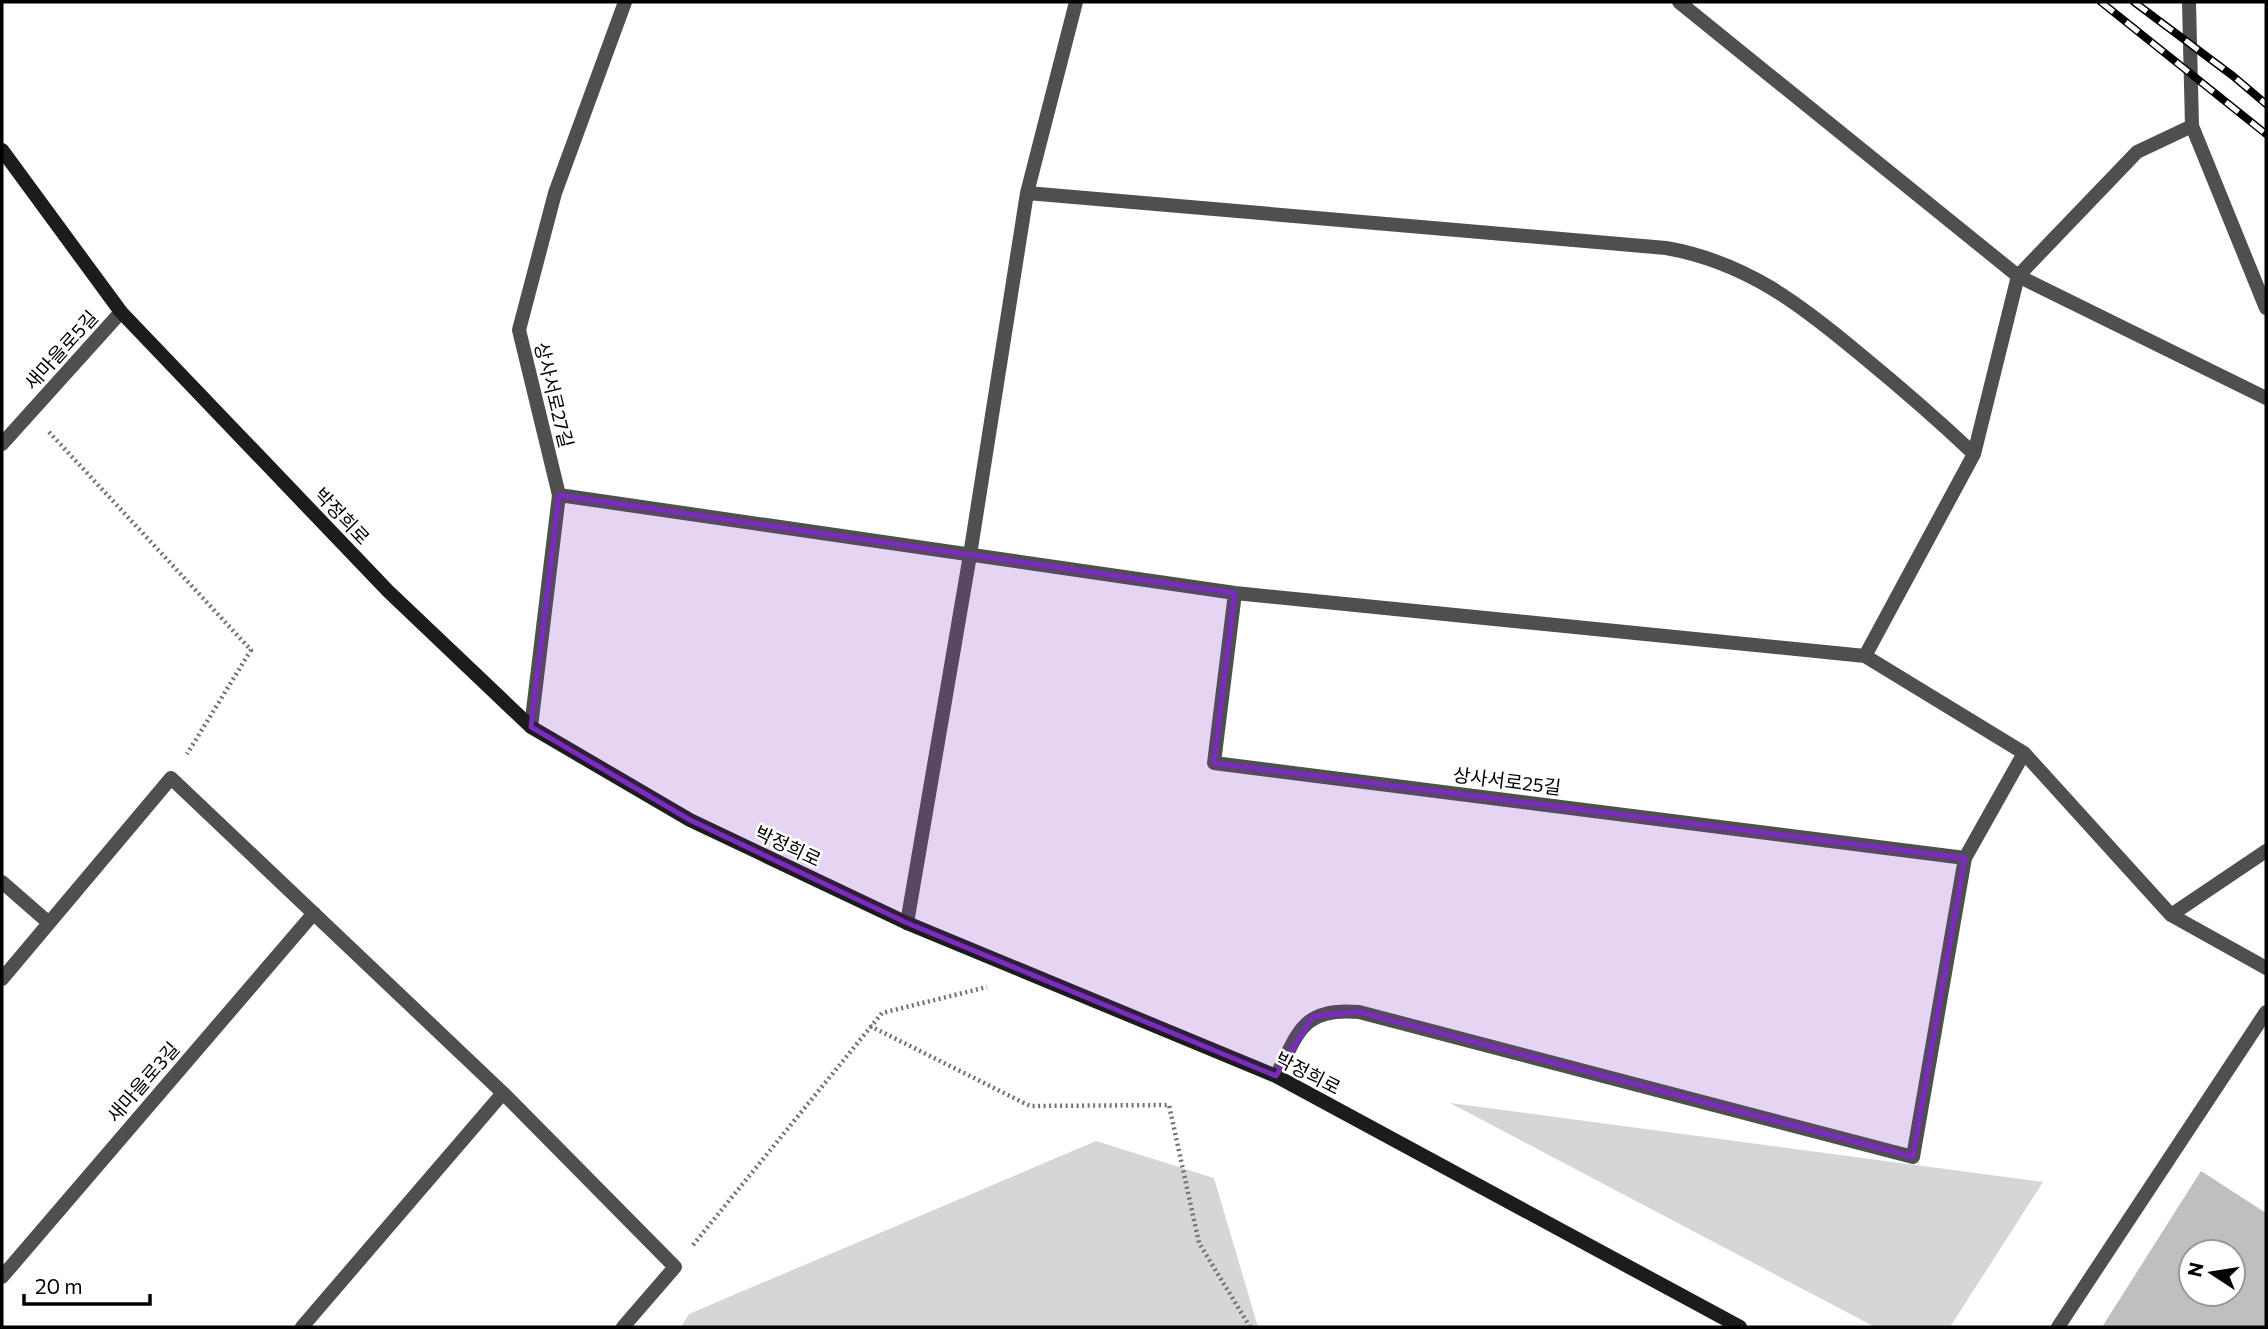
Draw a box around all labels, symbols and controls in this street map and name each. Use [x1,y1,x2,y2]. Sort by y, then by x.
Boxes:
street label: 새마을로5길 [19,305,102,394]
street label: 상사서로27길 [530,340,579,450]
street label: 박정희로 [310,483,375,549]
street label: 상사서로25길 [1452,762,1562,799]
street label: 박정희로 [752,820,825,871]
street label: 새마을로3길 [102,1037,184,1126]
street label: 박정희로 [1272,1046,1345,1099]
north arrow [2177,1238,2247,1308]
text: N [2182,1260,2208,1279]
scale bar [24,1262,150,1306]
text: 20 m [35,1273,83,1298]

